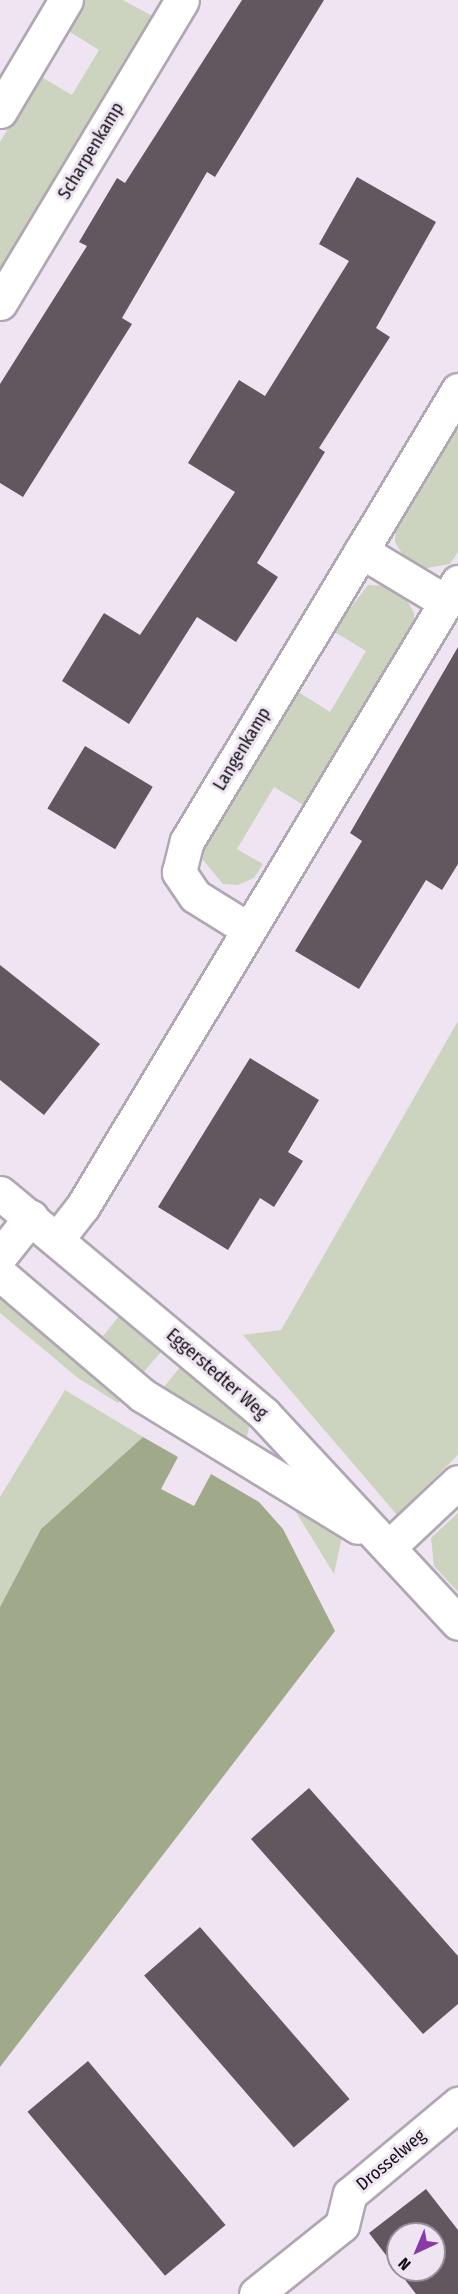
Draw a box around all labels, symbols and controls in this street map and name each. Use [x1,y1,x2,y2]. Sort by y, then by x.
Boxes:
street label: Scharpenkamp [54,98,128,204]
street label: Langenkamp [209,704,275,794]
street label: Eggerstedter Weg [162,1324,272,1424]
street label: Drosselweg [352,2125,430,2195]
north arrow [386,2222,446,2282]
text: N [394,2254,415,2274]

